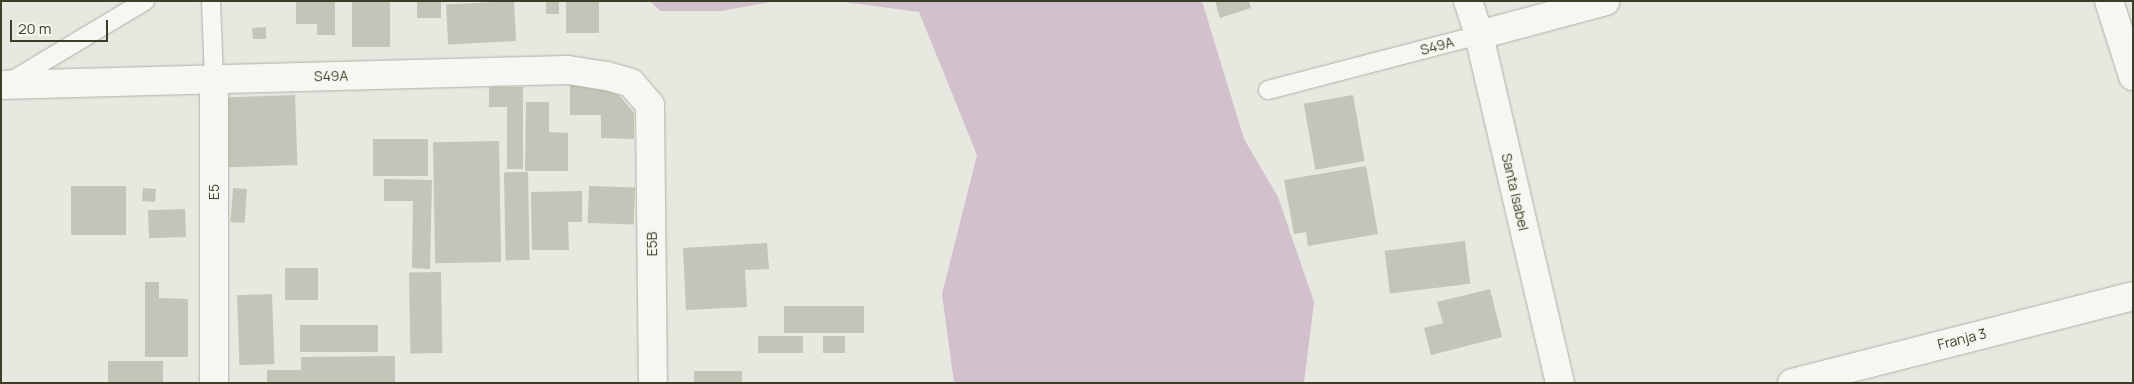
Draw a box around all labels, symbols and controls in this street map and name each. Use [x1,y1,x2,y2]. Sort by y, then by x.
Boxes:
scale bar [12,10,110,42]
text: 20 m [18,18,51,39]
street label: S49A [1418,33,1456,59]
street label: S49A [314,67,348,85]
street label: Santa Isabel [1498,152,1532,232]
street label: E5 [206,184,222,200]
street label: E5B [643,232,661,256]
street label: Franja 3 [1936,325,1988,353]

